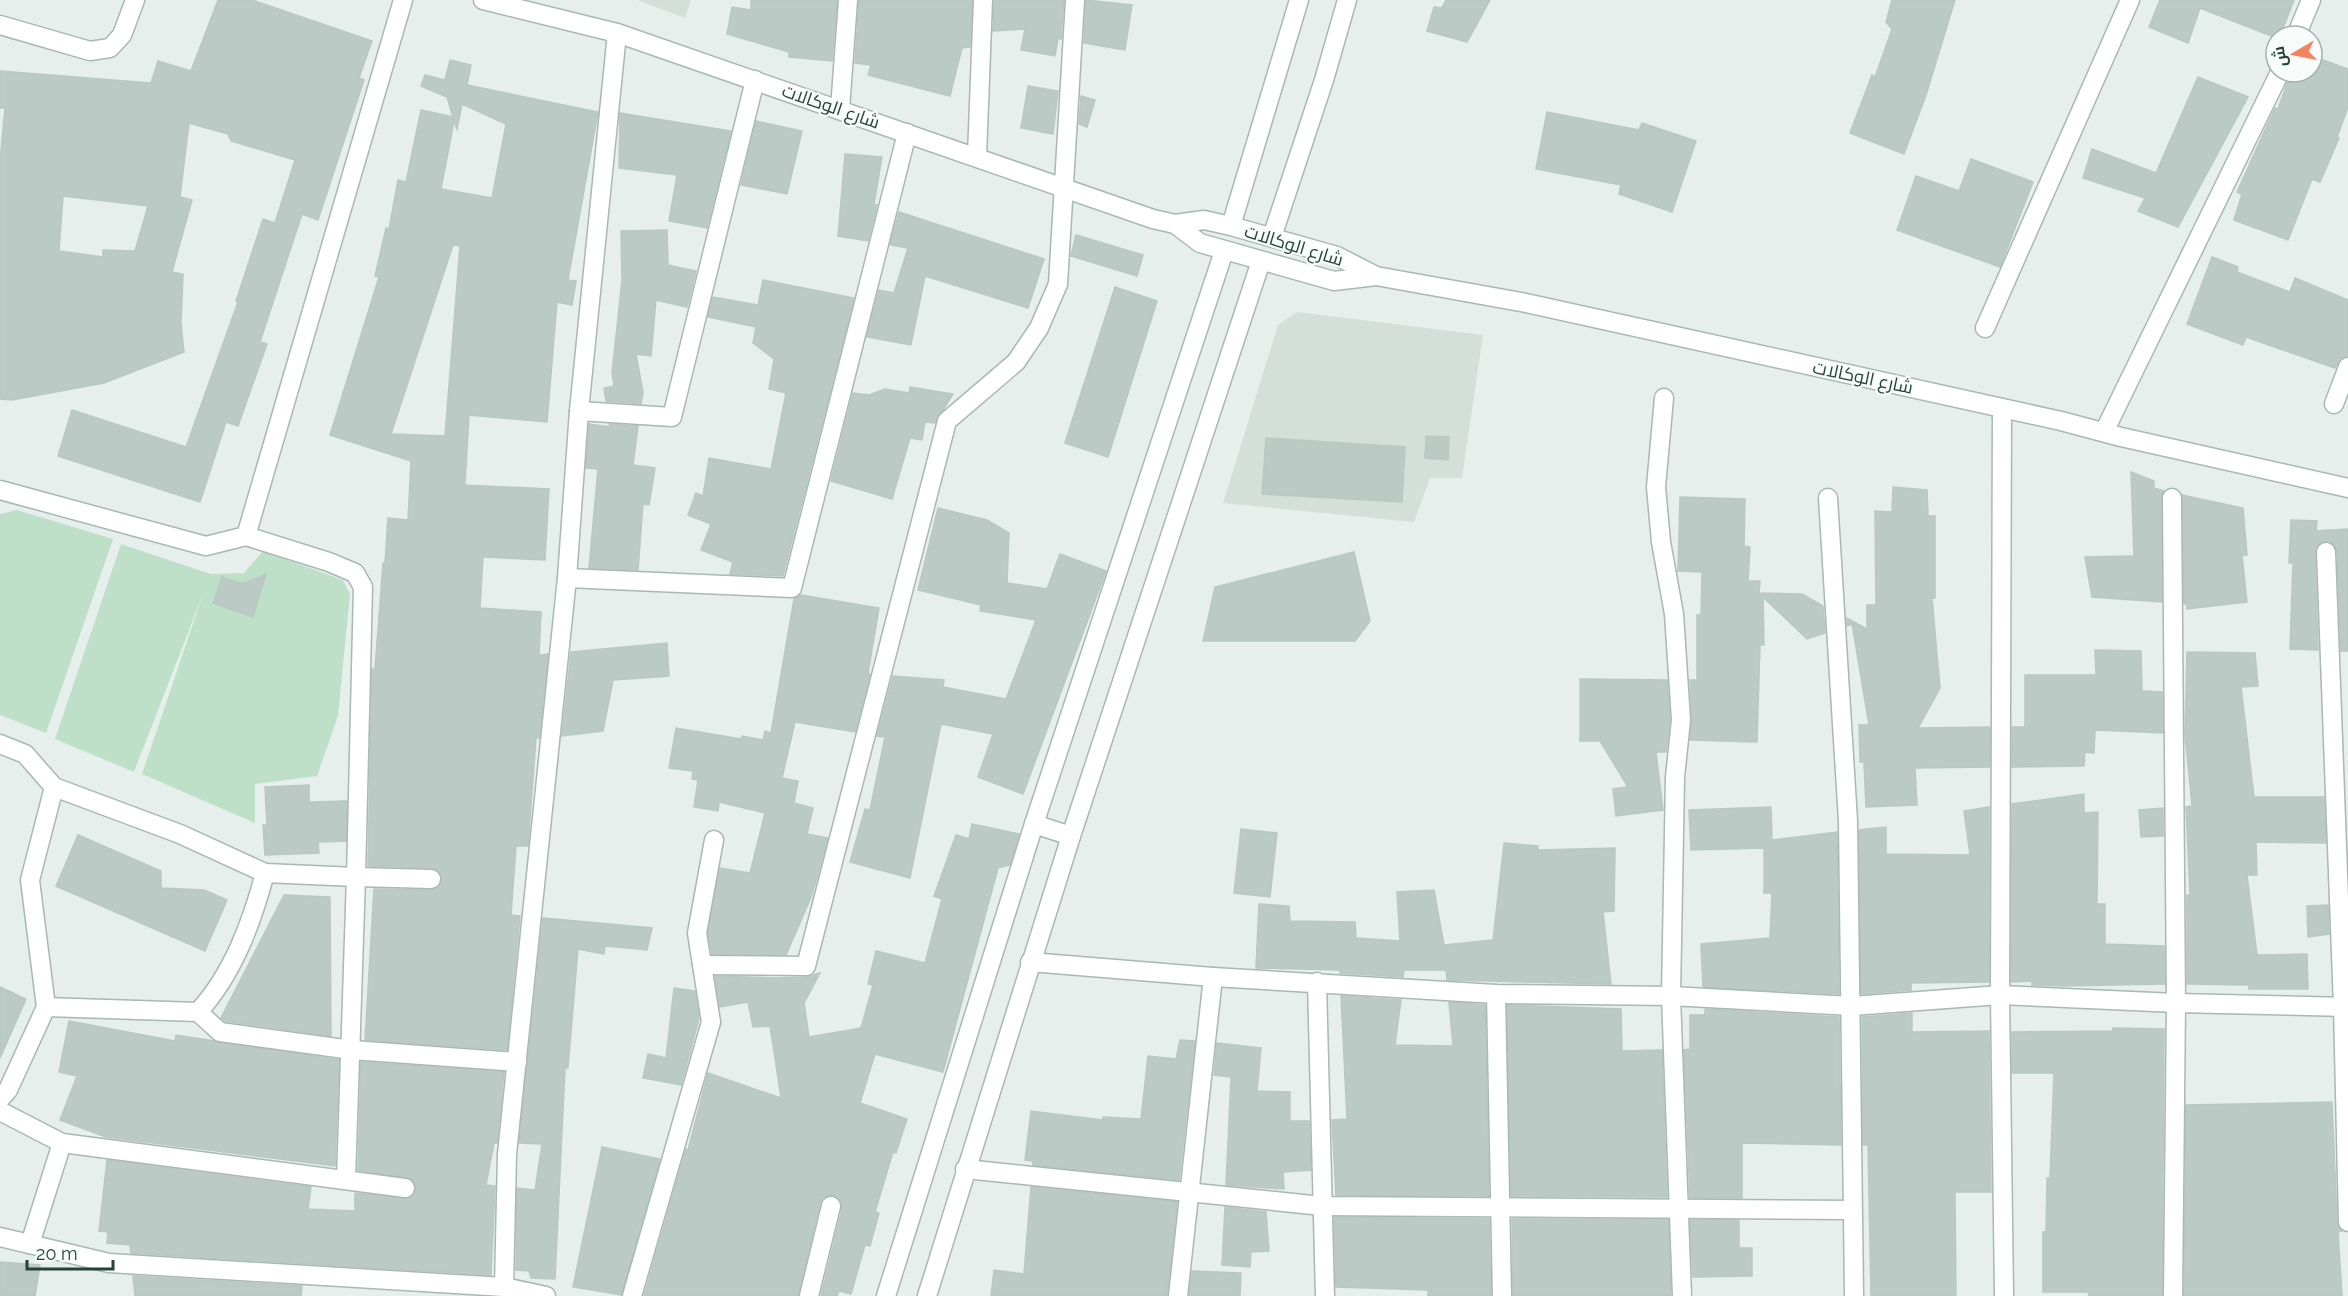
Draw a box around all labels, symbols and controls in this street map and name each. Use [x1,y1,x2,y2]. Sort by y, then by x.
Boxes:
north arrow [2264,24,2324,84]
text: ش [2269,45,2291,68]
street label: شارع الوكالات [779,79,883,134]
street label: شارع الوكالات [1242,220,1346,272]
street label: شارع الوكالات [1811,356,1915,400]
scale bar [27,1233,112,1271]
text: 20 m [36,1243,78,1264]

